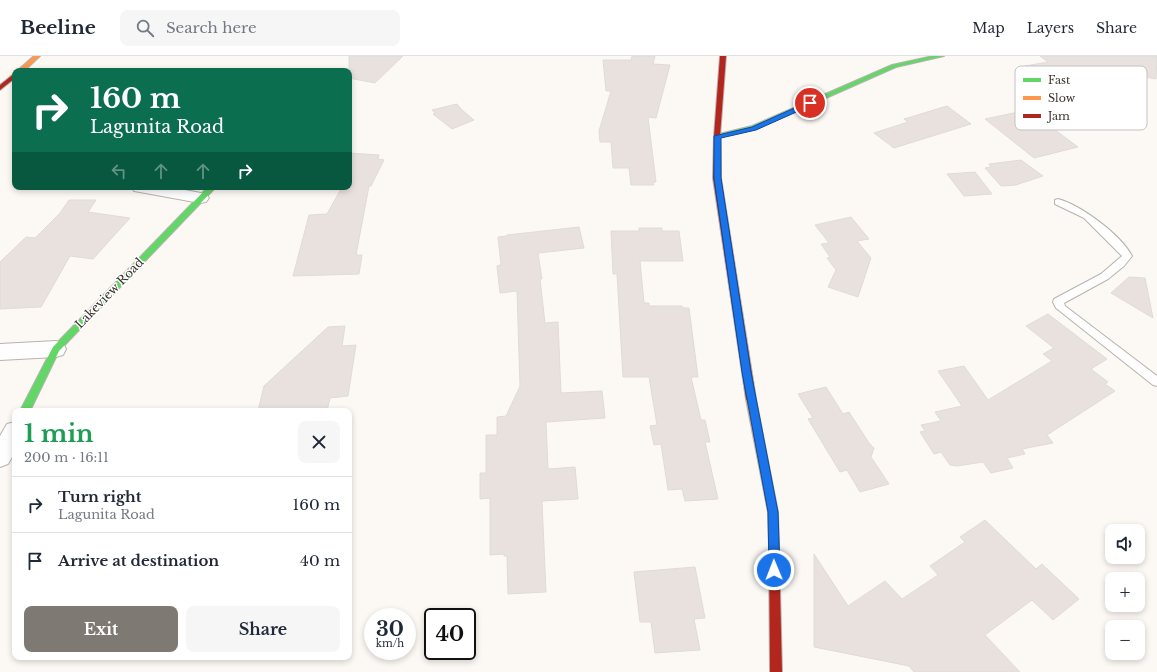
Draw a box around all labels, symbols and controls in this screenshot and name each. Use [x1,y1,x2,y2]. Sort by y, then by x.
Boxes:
search box [120,10,400,46]
text: Beeline [20,16,96,39]
icon: search [134,17,156,39]
text: Search here [166,18,257,37]
text: Map [972,19,1005,37]
text: Layers [1027,19,1074,37]
text: Share [1096,19,1137,37]
legend [1015,66,1147,130]
text: Fast [1048,73,1071,87]
text: 160 m [90,81,181,116]
icon: right [24,84,76,136]
pin [793,86,827,120]
text: Slow [1048,91,1076,105]
icon: arrive [799,92,821,114]
text: Jam [1046,109,1070,123]
text: Lagunita Road [90,116,224,138]
icon: left [108,160,130,182]
icon: ahead [150,160,172,182]
icon: ahead [192,160,214,182]
icon: right [234,160,256,182]
street label: Lakeview Road [71,255,147,331]
text: 1 min [24,419,94,448]
button: close [298,421,340,463]
text: 200 m · 16:11 [24,449,109,466]
text: Turn right [58,487,141,506]
icon: right [24,494,46,516]
text: 160 m [293,495,340,514]
text: Lagunita Road [58,506,155,523]
map controls [1105,524,1145,660]
button: sound [1105,524,1145,564]
position arrow [753,549,795,591]
icon: arrive [24,550,46,572]
text: Arrive at destination [58,551,219,570]
text: 40 m [300,551,340,570]
button: + [1105,572,1145,612]
button: Exit [24,606,178,652]
button: Share [186,606,340,652]
speed limit sign: 40 [424,608,476,660]
text: 30 [376,617,404,641]
button: − [1105,620,1145,660]
text: km/h [376,637,404,650]

